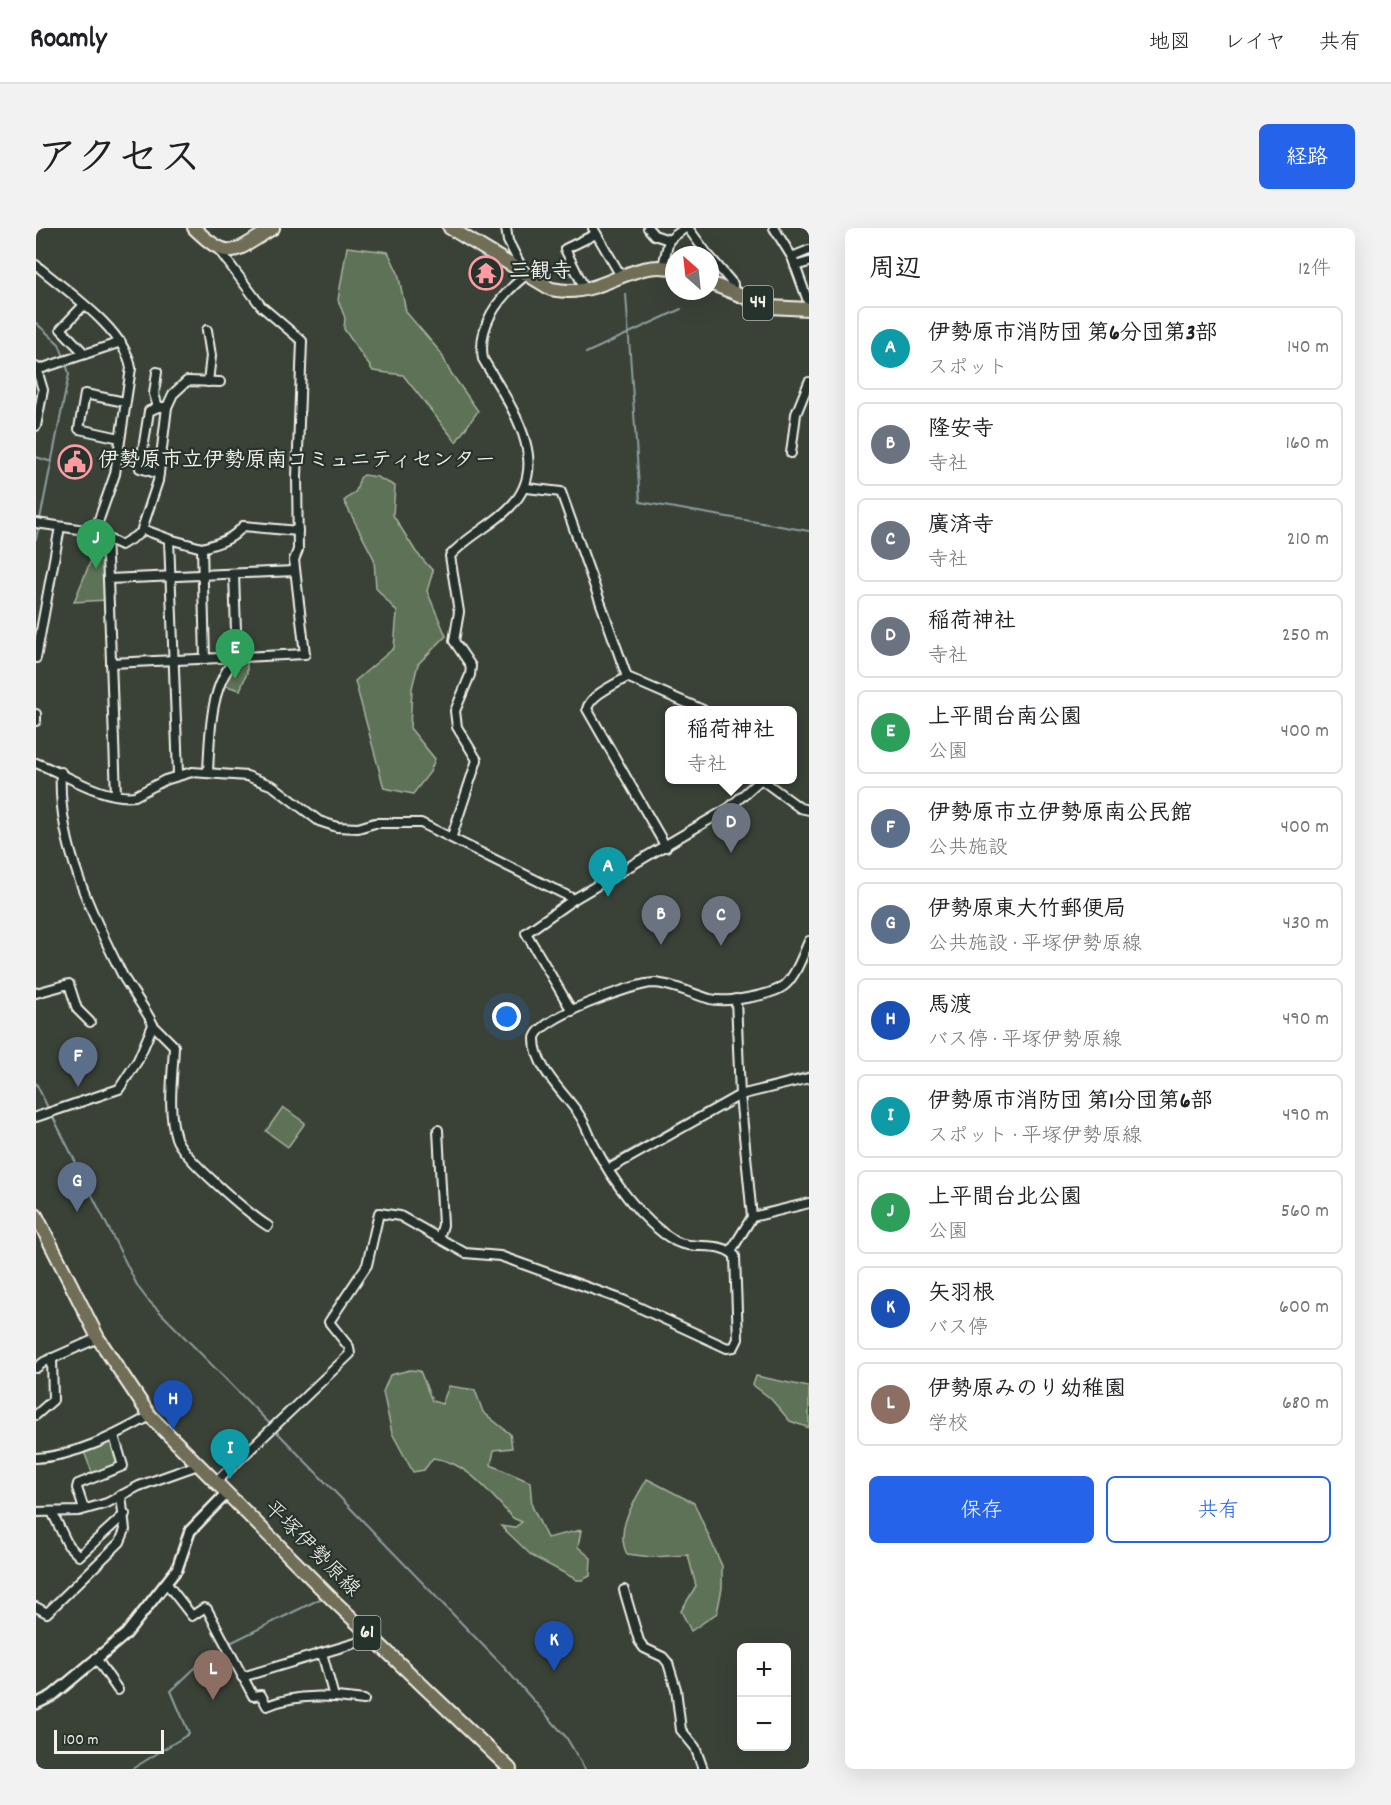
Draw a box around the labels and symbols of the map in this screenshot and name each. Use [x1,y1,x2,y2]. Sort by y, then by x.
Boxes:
north arrow [665,246,719,300]
temple icon: 三観寺 [468,255,504,291]
place label: 三観寺 [509,258,572,288]
road number: 44 [743,286,773,320]
public building icon: 伊勢原市立伊勢原南コミュニティセンター [57,444,93,480]
place label: 伊勢原市立伊勢原南コミュニティセンター [98,447,496,477]
pin: J [76,520,116,569]
pin: E [216,630,254,679]
pin: D [712,804,750,853]
pin: A [588,848,628,897]
pin: B [642,896,680,945]
pin: C [702,896,740,946]
your location [492,1002,521,1031]
pin: F [58,1038,98,1087]
pin: G [58,1162,96,1212]
pin: H [154,1380,192,1430]
pin: I [210,1430,250,1479]
street label: 平塚伊勢原線 [256,1495,366,1605]
road number: 61 [354,1616,380,1650]
pin: K [534,1622,574,1671]
pin: L [194,1650,232,1700]
scale bar [54,1727,164,1754]

